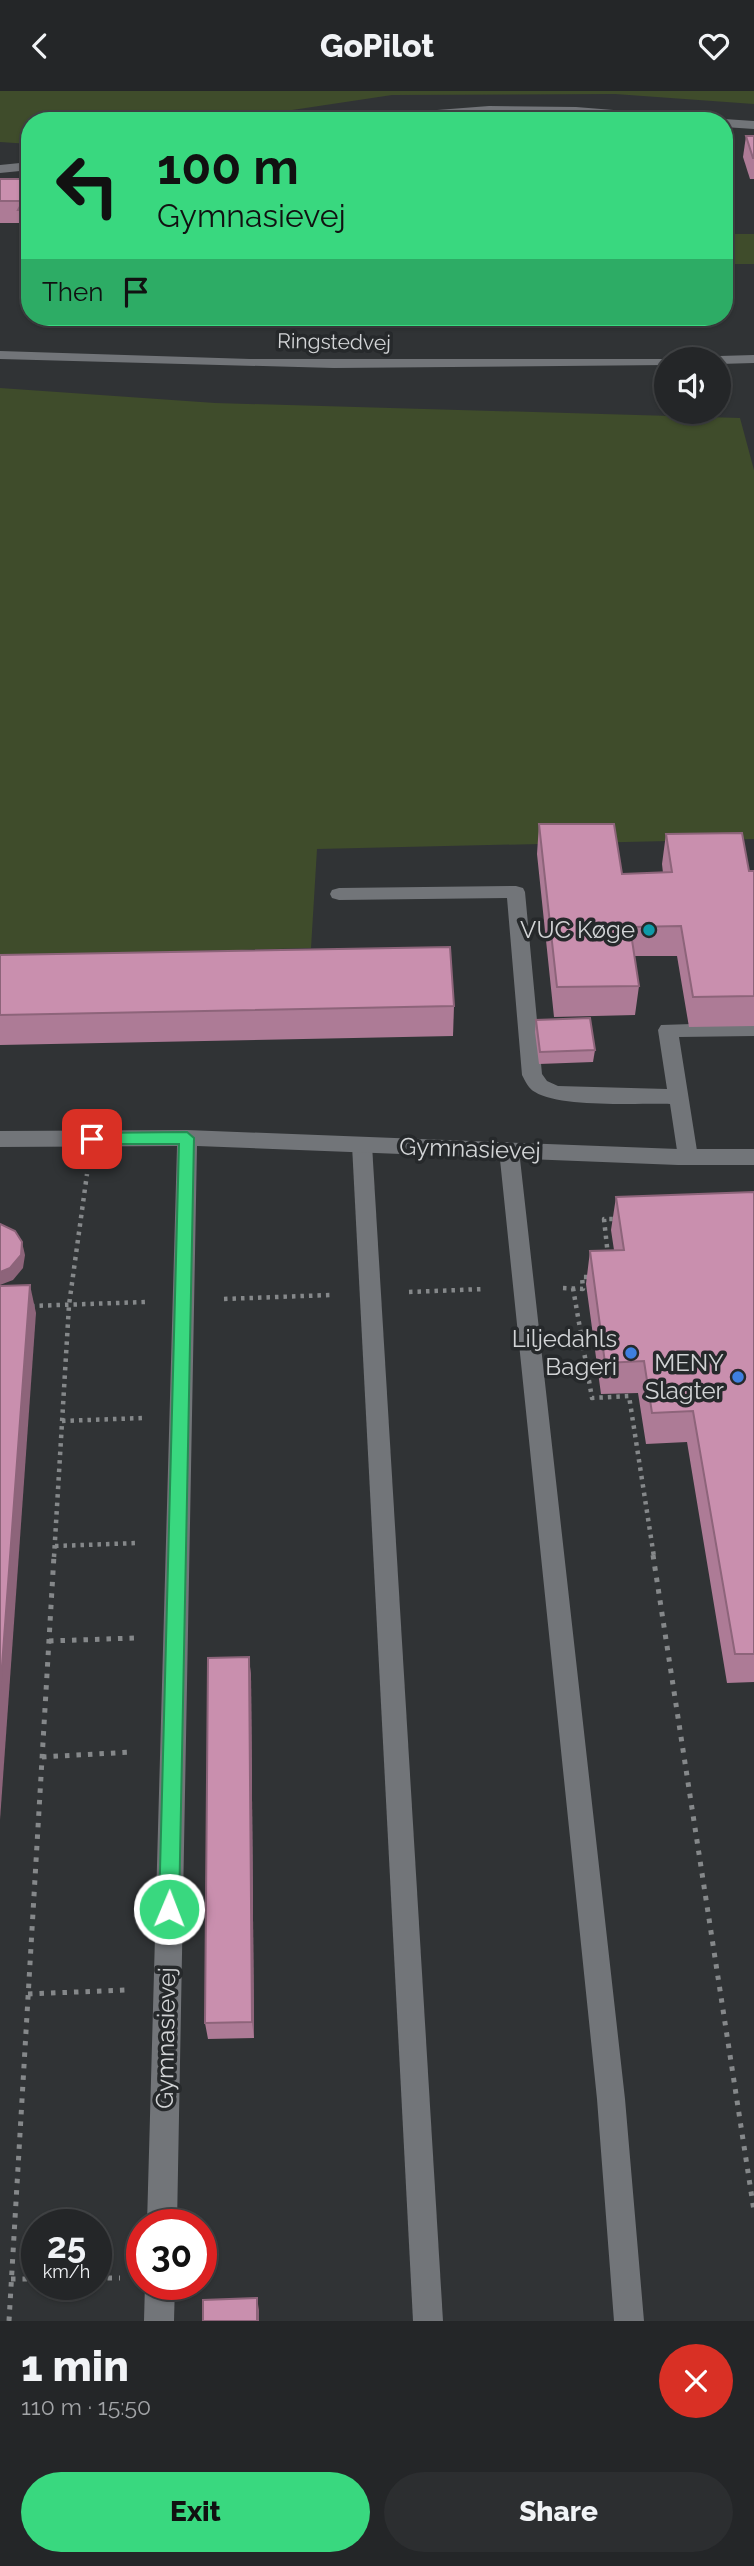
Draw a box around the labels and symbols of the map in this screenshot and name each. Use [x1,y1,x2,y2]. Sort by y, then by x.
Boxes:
street label: Ringstedvej [277,328,391,355]
place label: VUC Køge [520,915,635,944]
marker: VUC Køge [641,922,657,938]
pin [62,1109,122,1169]
street label: Gymnasievej [399,1132,541,1165]
place label: Liljedahls Bageri [512,1324,617,1381]
marker: Liljedahls Bageri [623,1345,639,1361]
place label: MENY Slagter [645,1348,725,1405]
marker: MENY Slagter [730,1369,746,1385]
position arrow [132,1872,206,1946]
street label: Gymnasievej [150,1967,181,2109]
speed limit sign: 30 [126,2209,217,2300]

